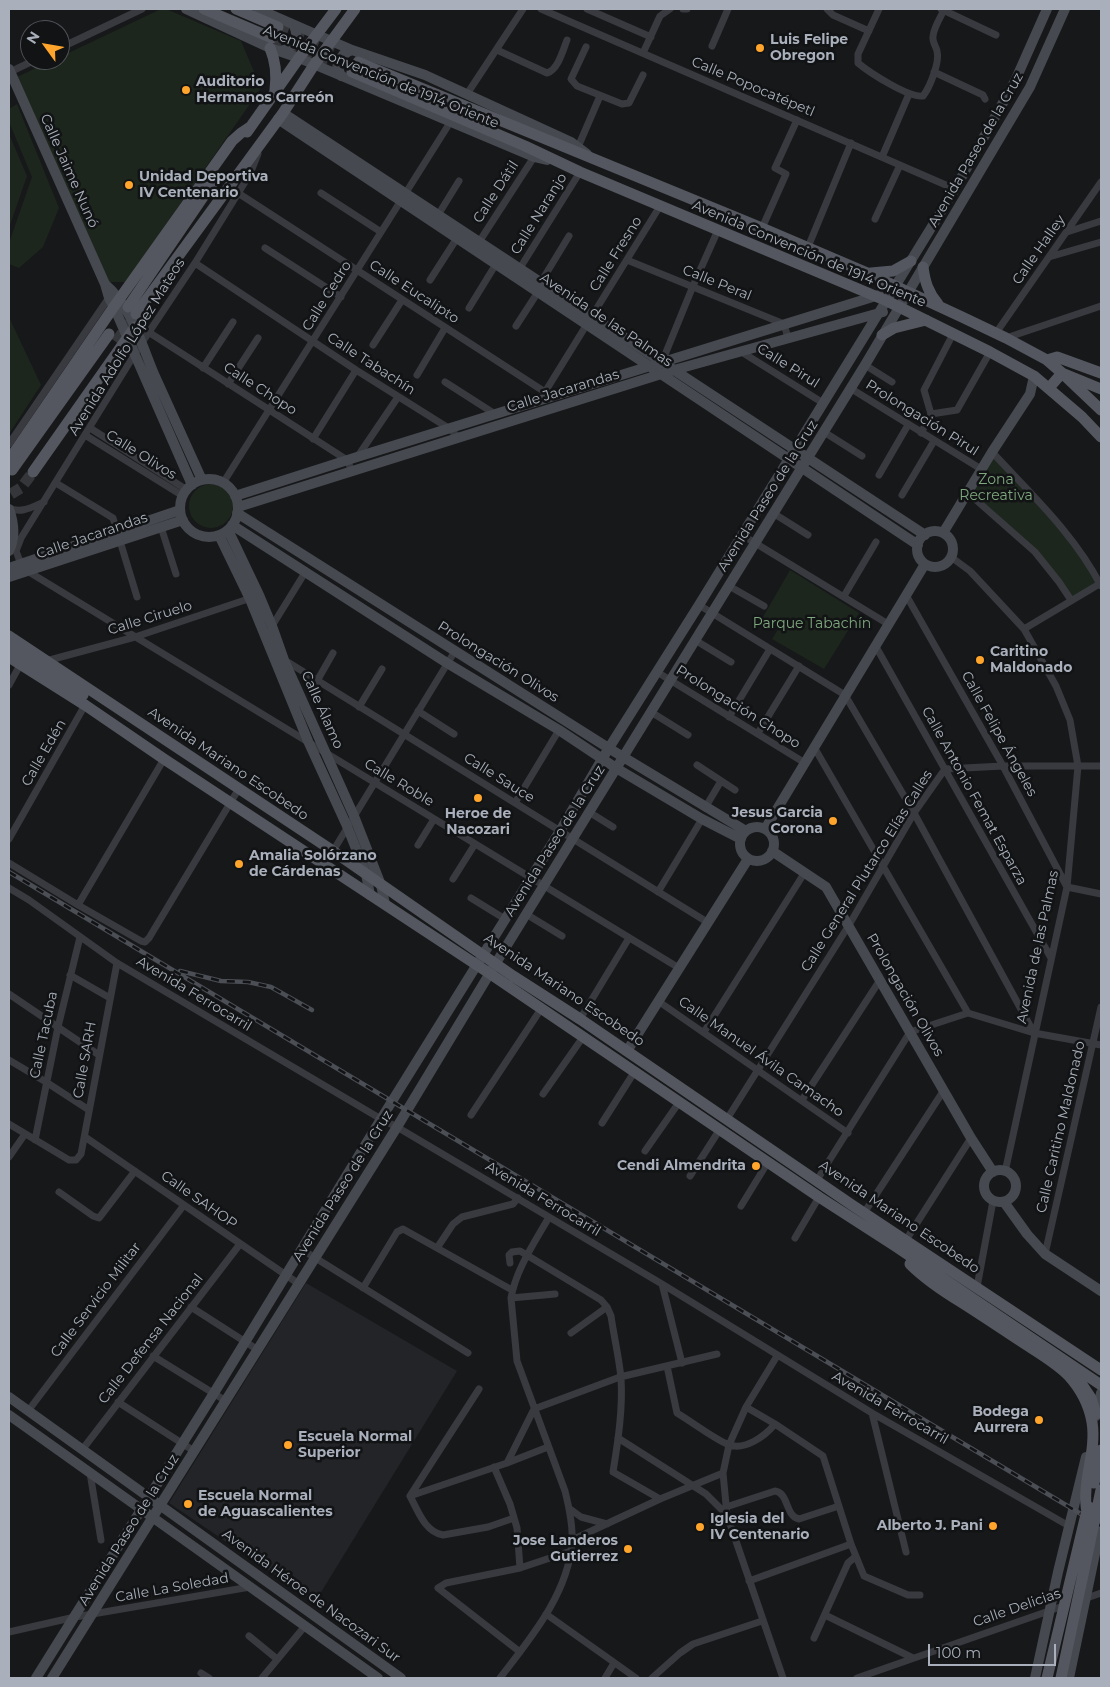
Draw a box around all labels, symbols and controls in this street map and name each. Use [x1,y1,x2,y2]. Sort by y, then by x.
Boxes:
north arrow [20,20,70,70]
street label: Avenida Convención de 1914 Oriente [261,22,501,132]
text: N [22,28,44,47]
place label: Luis Felipe Obregon [770,32,848,64]
marker: Luis Felipe Obregon [754,42,766,54]
street label: Calle Popocatépetl [689,53,817,121]
street label: Avenida Paseo de la Cruz [925,70,1027,230]
place label: Auditorio Hermanos Carreón [196,74,334,106]
marker: Auditorio Hermanos Carreón [180,84,192,96]
street label: Calle Jaime Nunó [36,111,102,231]
street label: Calle Dátil [470,158,522,226]
place label: Unidad Deportiva IV Centenario [139,169,268,202]
street label: Calle Naranjo [507,170,571,258]
marker: Unidad Deportiva IV Centenario [123,179,135,191]
street label: Avenida Convención de 1914 Oriente [689,197,929,311]
street label: Calle Halley [1009,212,1069,288]
street label: Calle Fresno [586,213,646,295]
street label: Avenida Adolfo López Mateos [65,255,189,439]
street label: Calle Eucalipto [366,257,462,327]
street label: Calle Cedro [299,258,355,334]
street label: Calle Peral [680,262,754,304]
street label: Avenida de las Palmas [537,269,675,371]
street label: Calle Tabachín [324,329,418,399]
street label: Calle Pirul [754,340,822,392]
street label: Calle Chopo [220,359,300,419]
street label: Calle Jacarandas [505,366,621,416]
street label: Prolongación Pirul [862,376,982,460]
street label: Avenida Paseo de la Cruz [714,417,822,575]
street label: Calle Olivos [103,427,179,483]
park label: Zona Recreativa [959,472,1033,504]
street label: Calle Jacarandas [34,509,150,563]
street label: Calle Ciruelo [106,597,194,639]
park label: Parque Tabachín [753,616,871,632]
street label: Prolongación Olivos [434,618,562,706]
place label: Caritino Maldonado [990,644,1072,676]
marker: Caritino Maldonado [974,654,986,666]
street label: Prolongación Chopo [673,662,803,752]
street label: Calle Álamo [297,668,347,752]
street label: Calle Felipe Ángeles [958,668,1040,800]
street label: Avenida Mariano Escobedo [145,704,311,824]
street label: Calle Antonio Femat Esparza [918,704,1030,888]
street label: Calle Edén [18,717,70,789]
street label: Calle Sauce [461,750,537,806]
street label: Calle Roble [361,756,437,810]
street label: Avenida Paseo de la Cruz [501,762,609,920]
street label: Calle General Plutarco Elías Calles [798,767,936,975]
marker: Heroe de Nacozari [472,792,484,804]
place label: Jesus Garcia Corona [732,805,823,838]
place label: Heroe de Nacozari [445,806,511,839]
marker: Jesus Garcia Corona [827,815,839,827]
place label: Amalia Solórzano de Cárdenas [249,848,377,880]
marker: Amalia Solórzano de Cárdenas [233,858,245,870]
street label: Avenida de las Palmas [1014,869,1062,1025]
street label: Avenida Mariano Escobedo [481,930,647,1050]
street label: Prolongación Olivos [863,930,947,1060]
street label: Avenida Ferrocarril [133,953,255,1035]
street label: Calle Tacuba [27,990,61,1080]
street label: Calle Manuel Ávila Camacho [675,993,847,1121]
street label: Calle SARH [70,1020,100,1100]
street label: Calle Caritino Maldonado [1033,1039,1089,1215]
street label: Avenida Paseo de la Cruz [289,1107,397,1265]
street label: Avenida Mariano Escobedo [816,1157,982,1277]
street label: Avenida Ferrocarril [482,1158,604,1240]
place label: Cendi Almendrita [617,1158,746,1174]
marker: Cendi Almendrita [750,1160,762,1172]
street label: Calle SAHOP [157,1167,241,1233]
street label: Calle Servicio Militar [47,1239,145,1361]
street label: Calle Defensa Nacional [95,1271,207,1407]
street label: Avenida Ferrocarril [829,1368,951,1448]
place label: Bodega Aurrera [972,1404,1029,1436]
marker: Bodega Aurrera [1033,1414,1045,1426]
place label: Escuela Normal Superior [298,1429,412,1461]
marker: Escuela Normal Superior [282,1439,294,1451]
street label: Avenida Paseo de la Cruz [75,1451,183,1609]
place label: Escuela Normal de Aguascalientes [198,1488,333,1520]
marker: Escuela Normal de Aguascalientes [182,1498,194,1510]
place label: Iglesia del IV Centenario [710,1511,810,1544]
place label: Alberto J. Pani [877,1518,983,1534]
marker: Alberto J. Pani [987,1520,999,1532]
marker: Iglesia del IV Centenario [694,1521,706,1533]
street label: Avenida Héroe de Nacozari Sur [219,1526,403,1666]
place label: Jose Landeros Gutierrez [513,1533,618,1565]
marker: Jose Landeros Gutierrez [622,1543,634,1555]
street label: Calle La Soledad [114,1570,230,1606]
street label: Calle Delicias [971,1585,1063,1631]
scale bar [930,1634,1058,1666]
text: 100 m [936,1643,981,1662]

